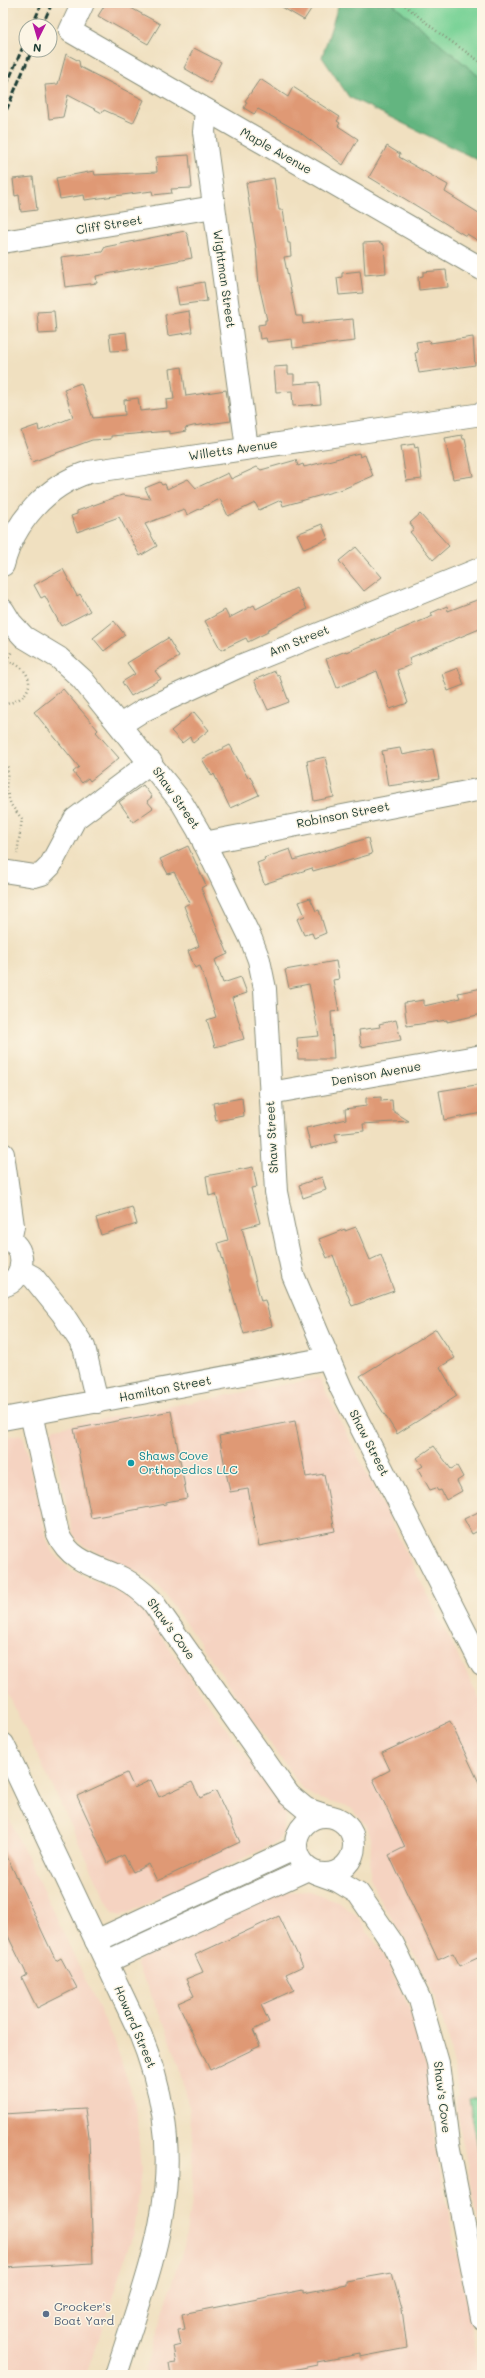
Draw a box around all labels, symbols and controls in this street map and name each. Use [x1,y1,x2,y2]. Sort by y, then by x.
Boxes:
north arrow [18,18,58,58]
text: N [32,41,42,56]
street label: Maple Avenue [238,123,315,177]
street label: Cliff Street [75,211,143,237]
street label: Wightman Street [210,229,240,329]
street label: Willetts Avenue [187,435,278,463]
street label: Ann Street [266,621,331,659]
street label: Shaw Street [150,763,204,832]
street label: Robinson Street [295,797,391,831]
street label: Denison Avenue [330,1057,422,1089]
street label: Shaw Street [261,1101,281,1174]
street label: Hamilton Street [117,1371,212,1405]
street label: Shaw Street [346,1407,393,1478]
place label: Shaws Cove Orthopedics LLC [139,1447,238,1477]
marker: Shaws Cove Orthopedics LLC [126,1458,136,1468]
street label: Shaw's Cove [144,1595,199,1662]
street label: Howard Street [111,1983,161,2070]
street label: Shaw's Cove [431,2060,455,2134]
place label: Crocker's Boat Yard [54,2298,115,2328]
marker: Crocker's Boat Yard [41,2309,51,2319]

